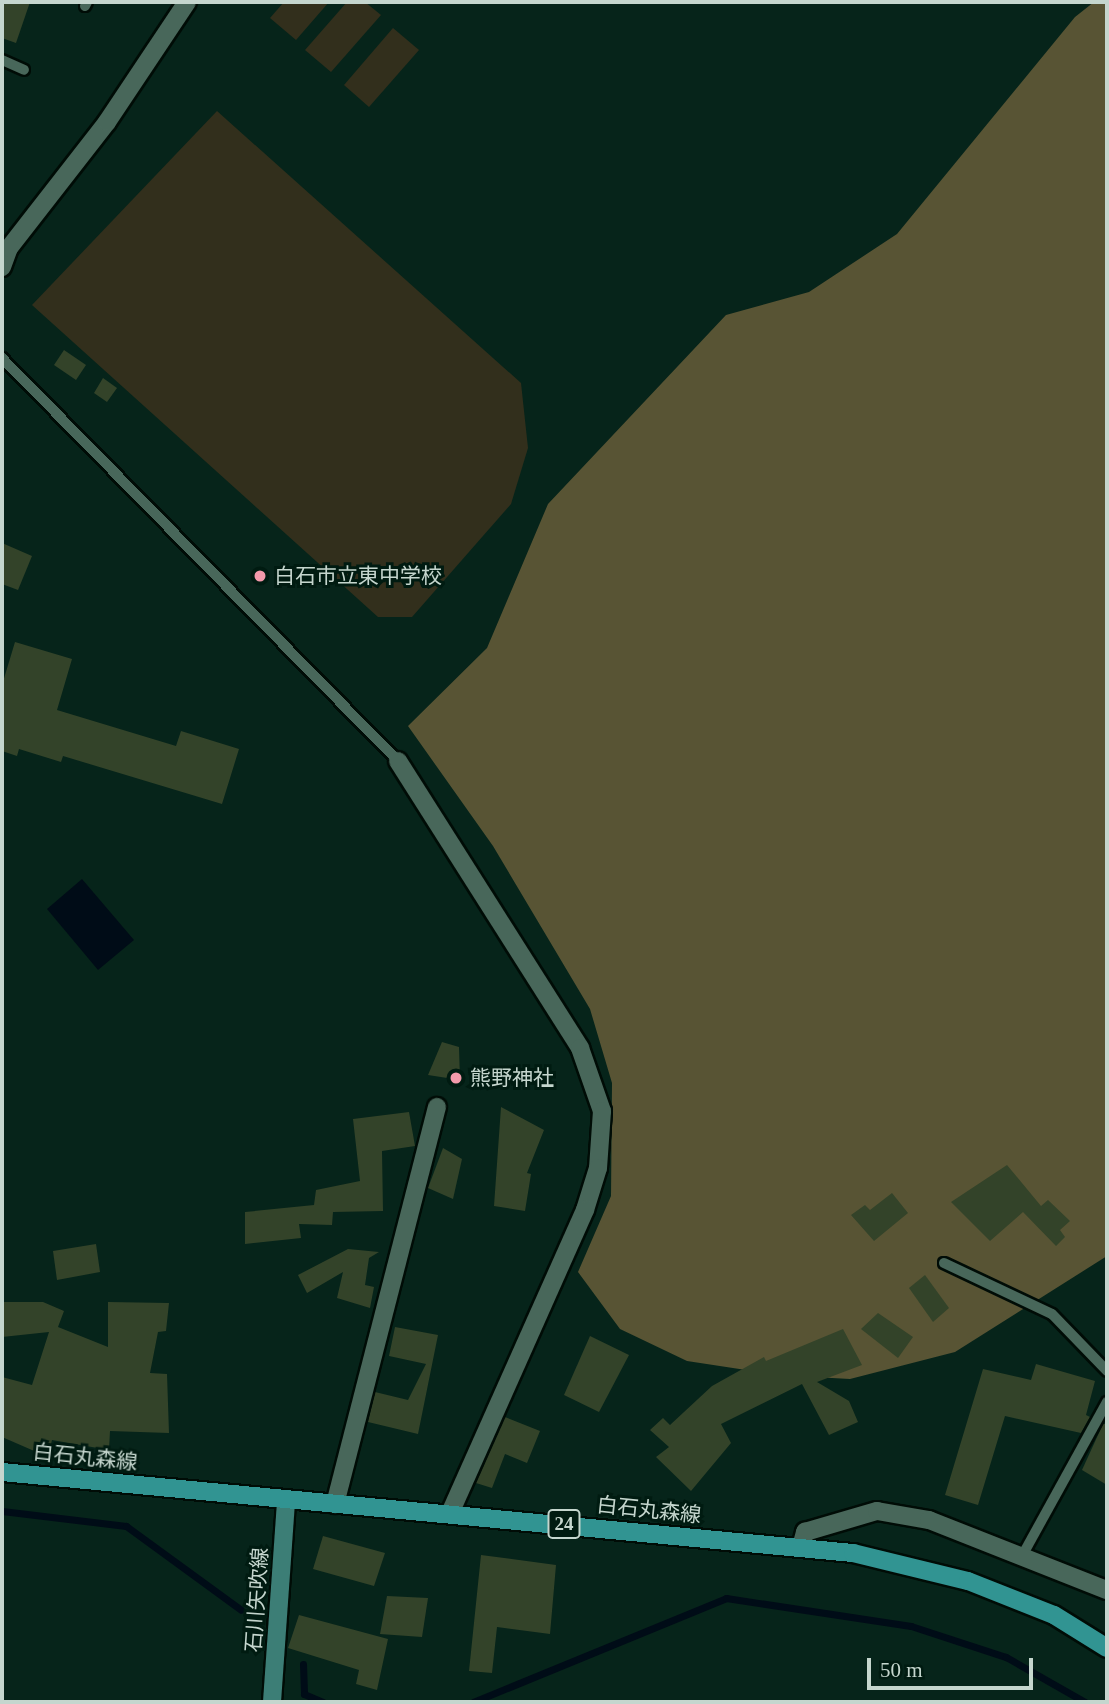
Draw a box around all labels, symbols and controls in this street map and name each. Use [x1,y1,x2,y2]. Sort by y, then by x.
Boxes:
place label: 白石市立東中学校 [274,563,442,589]
marker: 白石市立東中学校 [252,568,268,584]
place label: 熊野神社 [470,1065,554,1091]
marker: 熊野神社 [448,1070,464,1086]
street label: 白石丸森線 [31,1439,139,1475]
street label: 白石丸森線 [595,1492,703,1528]
road number: 24 [546,1508,582,1540]
street label: 石川矢吹線 [241,1547,273,1653]
scale bar [871,1644,1037,1688]
text: 50 m [880,1658,923,1682]

